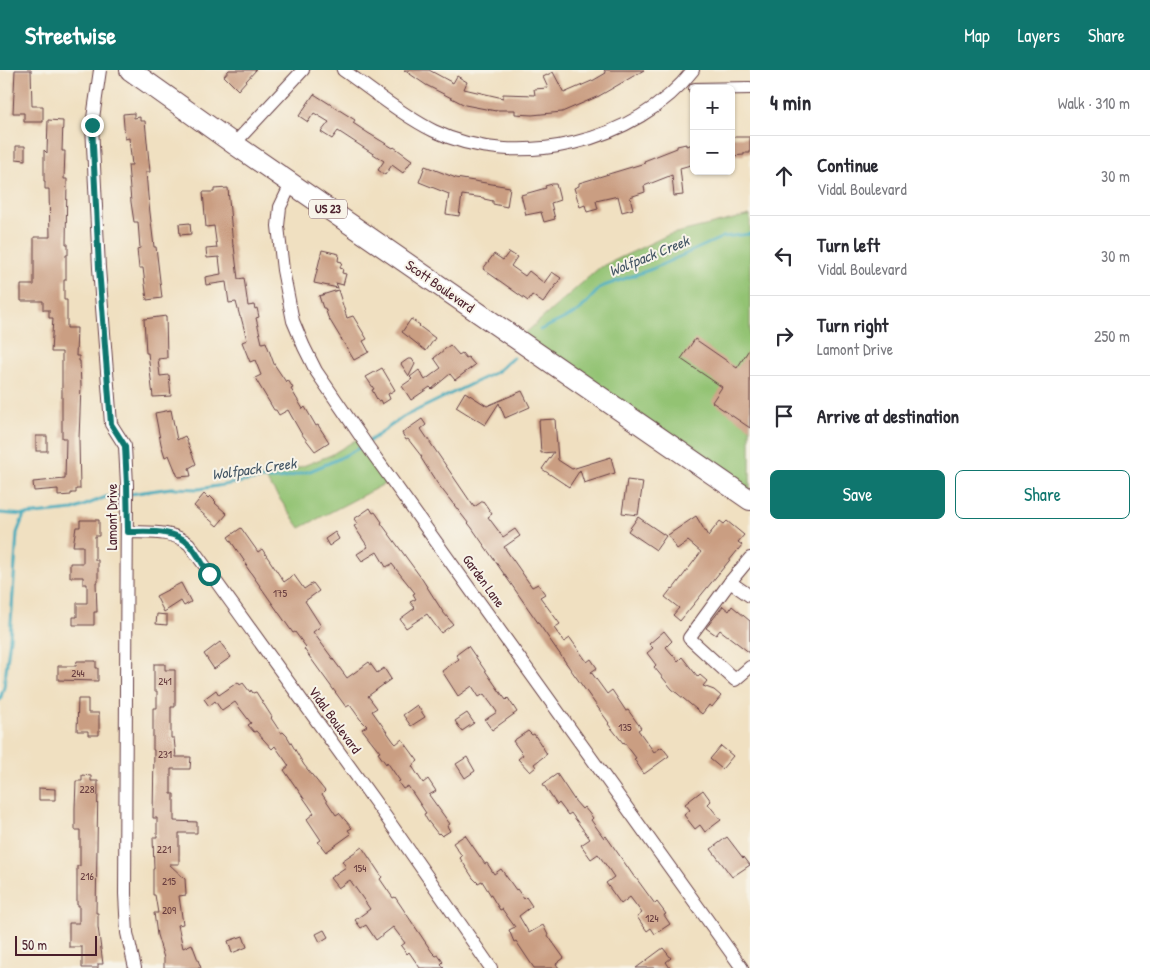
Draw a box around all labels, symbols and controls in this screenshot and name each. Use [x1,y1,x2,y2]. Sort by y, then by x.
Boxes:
text: Streetwise [25,19,116,51]
text: Map [964,23,990,48]
text: Layers [1018,23,1060,48]
text: Share [1088,23,1125,48]
map controls [690,85,735,175]
button: + [690,85,735,130]
text: 4 min [770,88,811,117]
text: Walk · 310 m [1058,92,1130,114]
route end [81,114,104,137]
button: − [690,130,735,175]
text: Continue [817,152,878,178]
icon: ahead [770,162,798,190]
text: 30 m [1101,165,1130,187]
text: Vidal Boulevard [817,178,907,200]
road number: US 23 [309,200,347,218]
water label: Wolfpack Creek [606,229,694,281]
text: Turn left [817,232,880,258]
icon: left [770,242,798,270]
text: 30 m [1101,245,1130,267]
street label: Scott Boulevard [402,255,479,317]
text: Vidal Boulevard [817,258,907,280]
text: Turn right [817,312,888,338]
icon: right [770,322,798,350]
text: 250 m [1094,325,1130,347]
text: Lamont Drive [817,338,893,360]
icon: arrive [770,402,798,430]
text: Arrive at destination [817,403,959,429]
water label: Wolfpack Creek [211,452,299,485]
button: Save [770,470,945,519]
button: Share [955,470,1130,519]
street label: Lamont Drive [102,483,121,550]
street label: Garden Lane [459,551,510,611]
route start [198,563,221,586]
house number: 175 [273,586,287,600]
house number: 244 [71,666,85,680]
house number: 241 [158,674,172,688]
street label: Vidal Boulevard [305,682,366,757]
house number: 135 [618,720,632,734]
house number: 231 [158,747,172,761]
house number: 228 [79,782,95,796]
house number: 221 [157,842,171,856]
house number: 154 [354,861,366,875]
house number: 216 [80,869,94,883]
house number: 215 [162,874,176,888]
house number: 209 [162,903,176,917]
house number: 124 [645,911,659,925]
scale bar [15,933,98,956]
text: 50 m [22,935,47,954]

